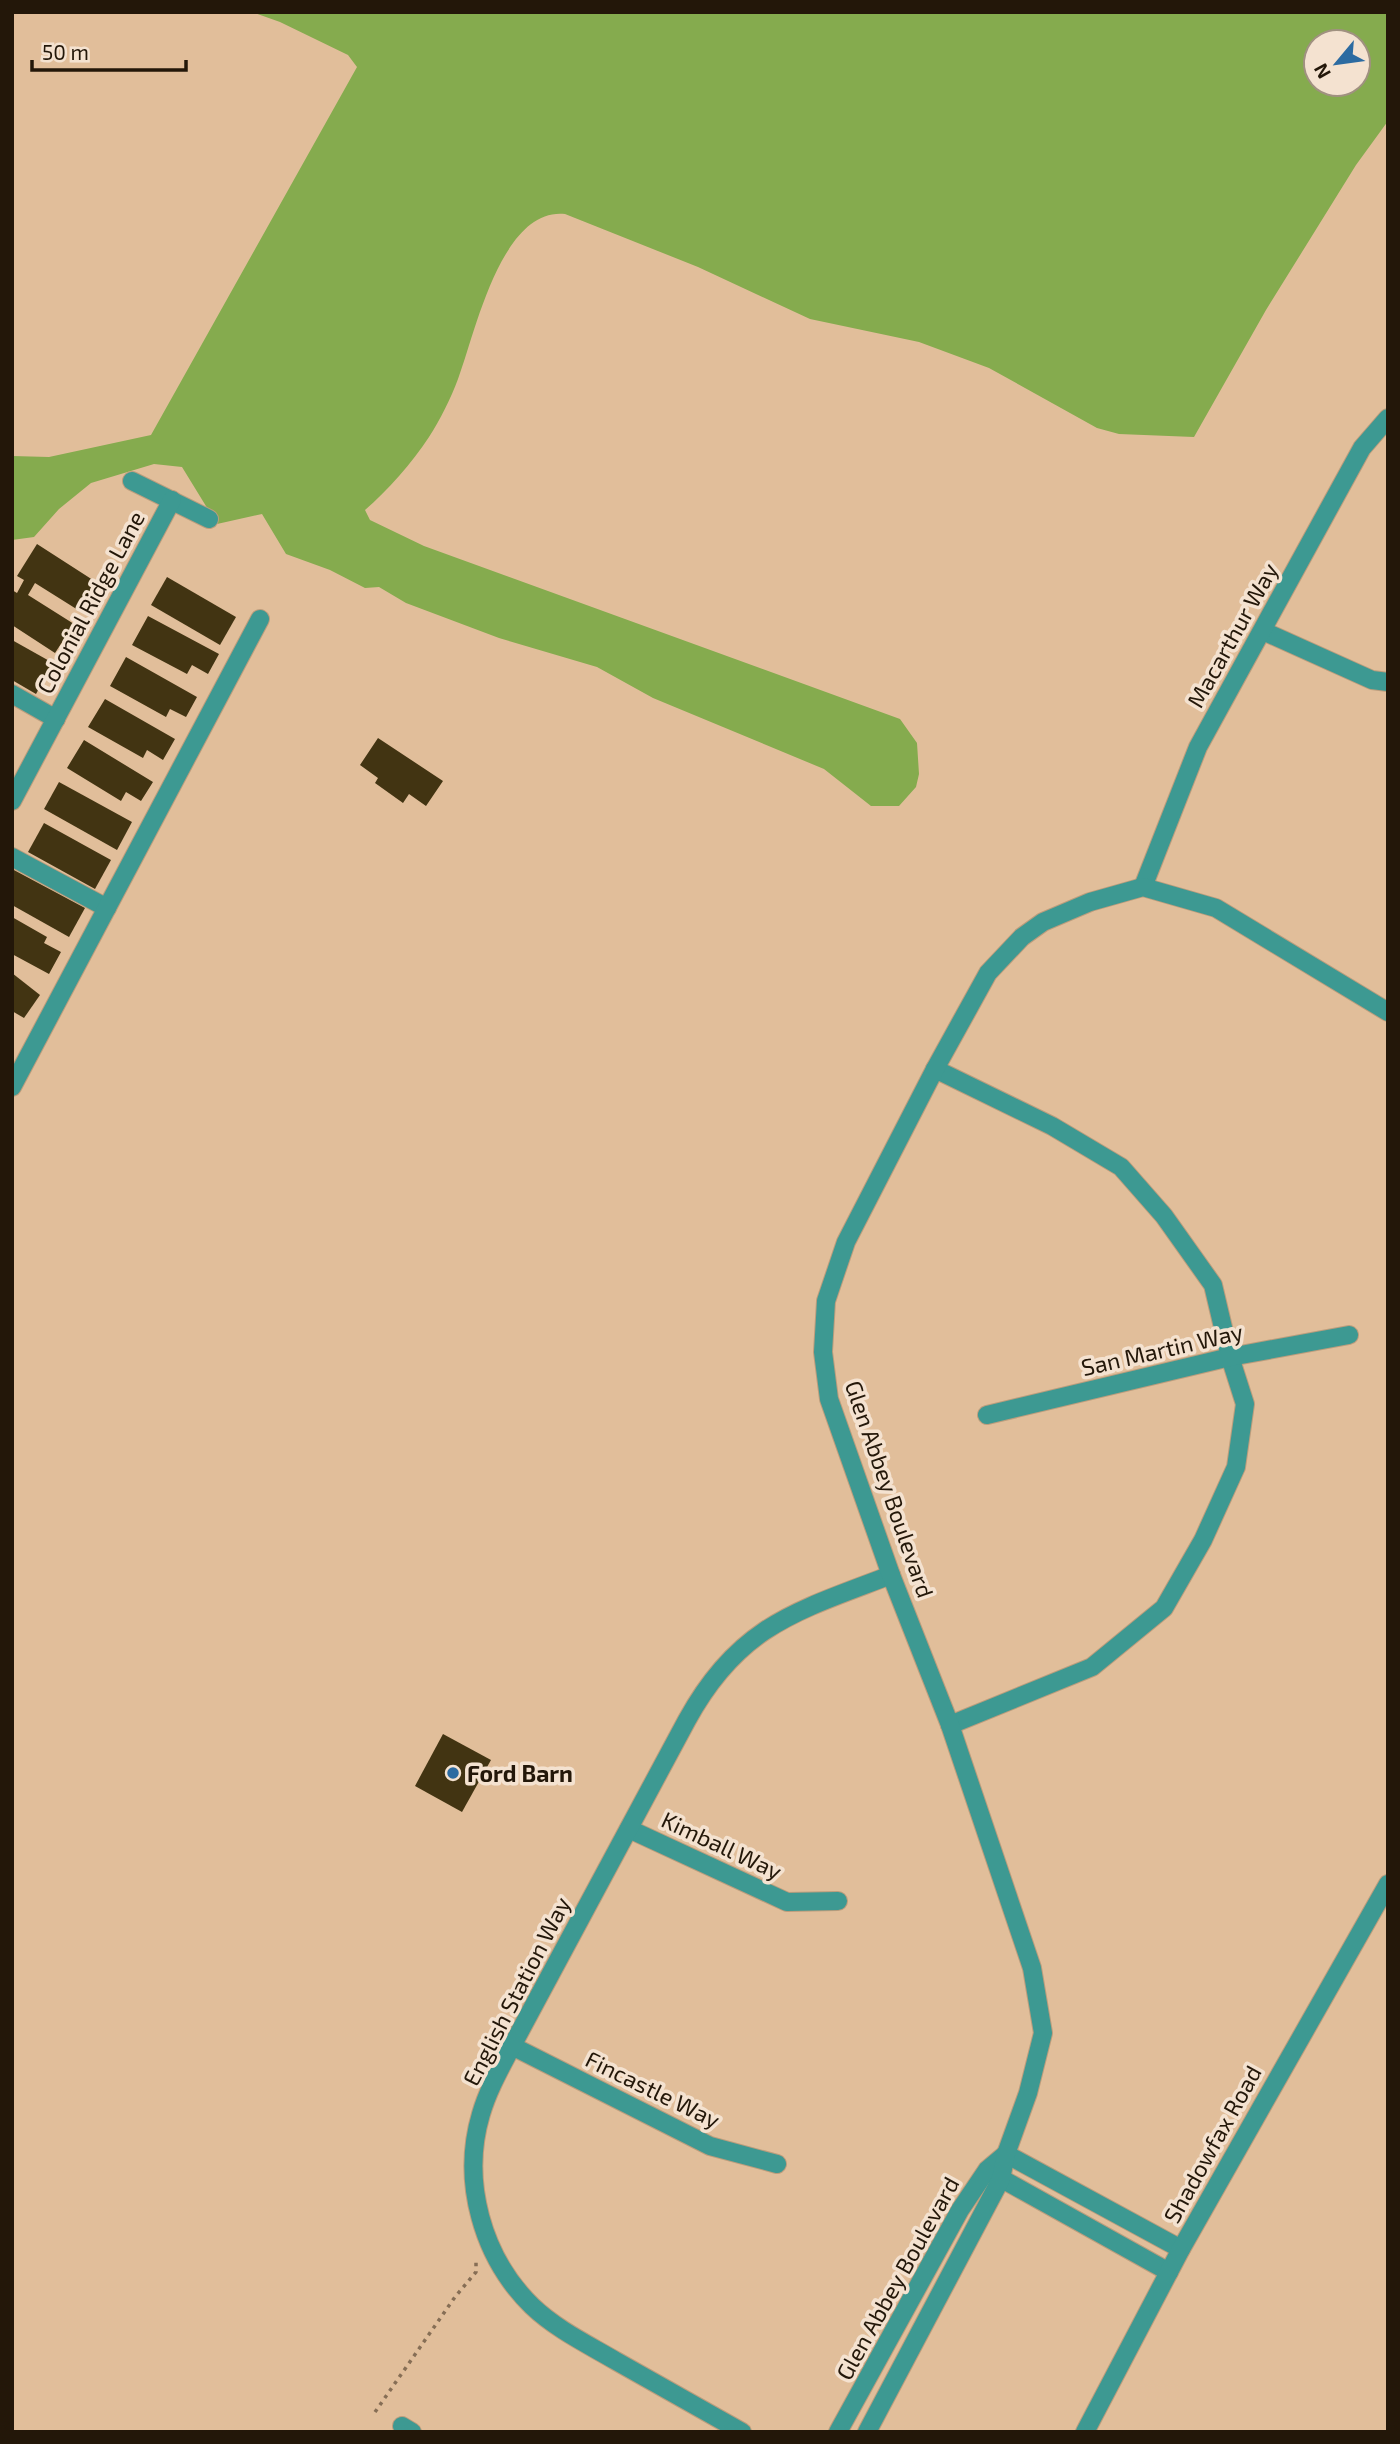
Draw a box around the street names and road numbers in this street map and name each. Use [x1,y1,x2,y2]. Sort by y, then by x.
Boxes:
street label: Colonial Ridge Lane [30,506,150,698]
street label: Macarthur Way [1181,558,1283,712]
street label: San Martin Way [1078,1317,1246,1381]
street label: Glen Abbey Boulevard [840,1377,940,1601]
street label: Kimball Way [657,1805,787,1885]
street label: English Station Way [456,1892,576,2090]
street label: Fincastle Way [581,2044,725,2134]
street label: Shadowfax Road [1157,2060,1267,2228]
street label: Glen Abbey Boulevard [830,2172,964,2384]

